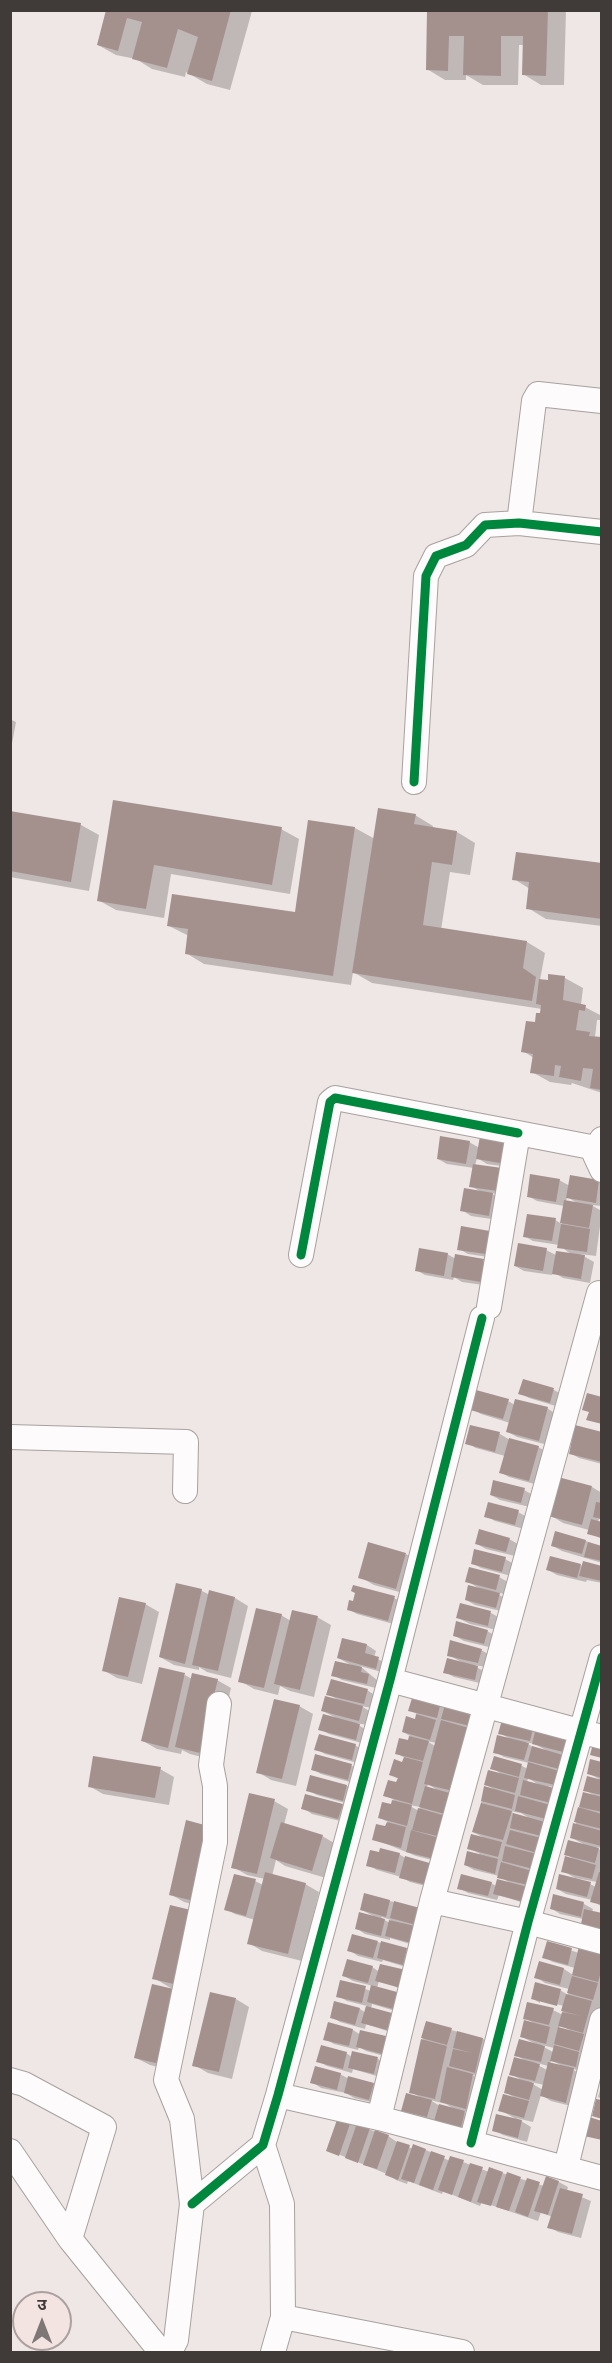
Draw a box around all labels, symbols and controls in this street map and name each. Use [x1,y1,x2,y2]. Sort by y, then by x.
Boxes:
north arrow [12,2291,72,2351]
text: उ [37,2296,47,2313]

